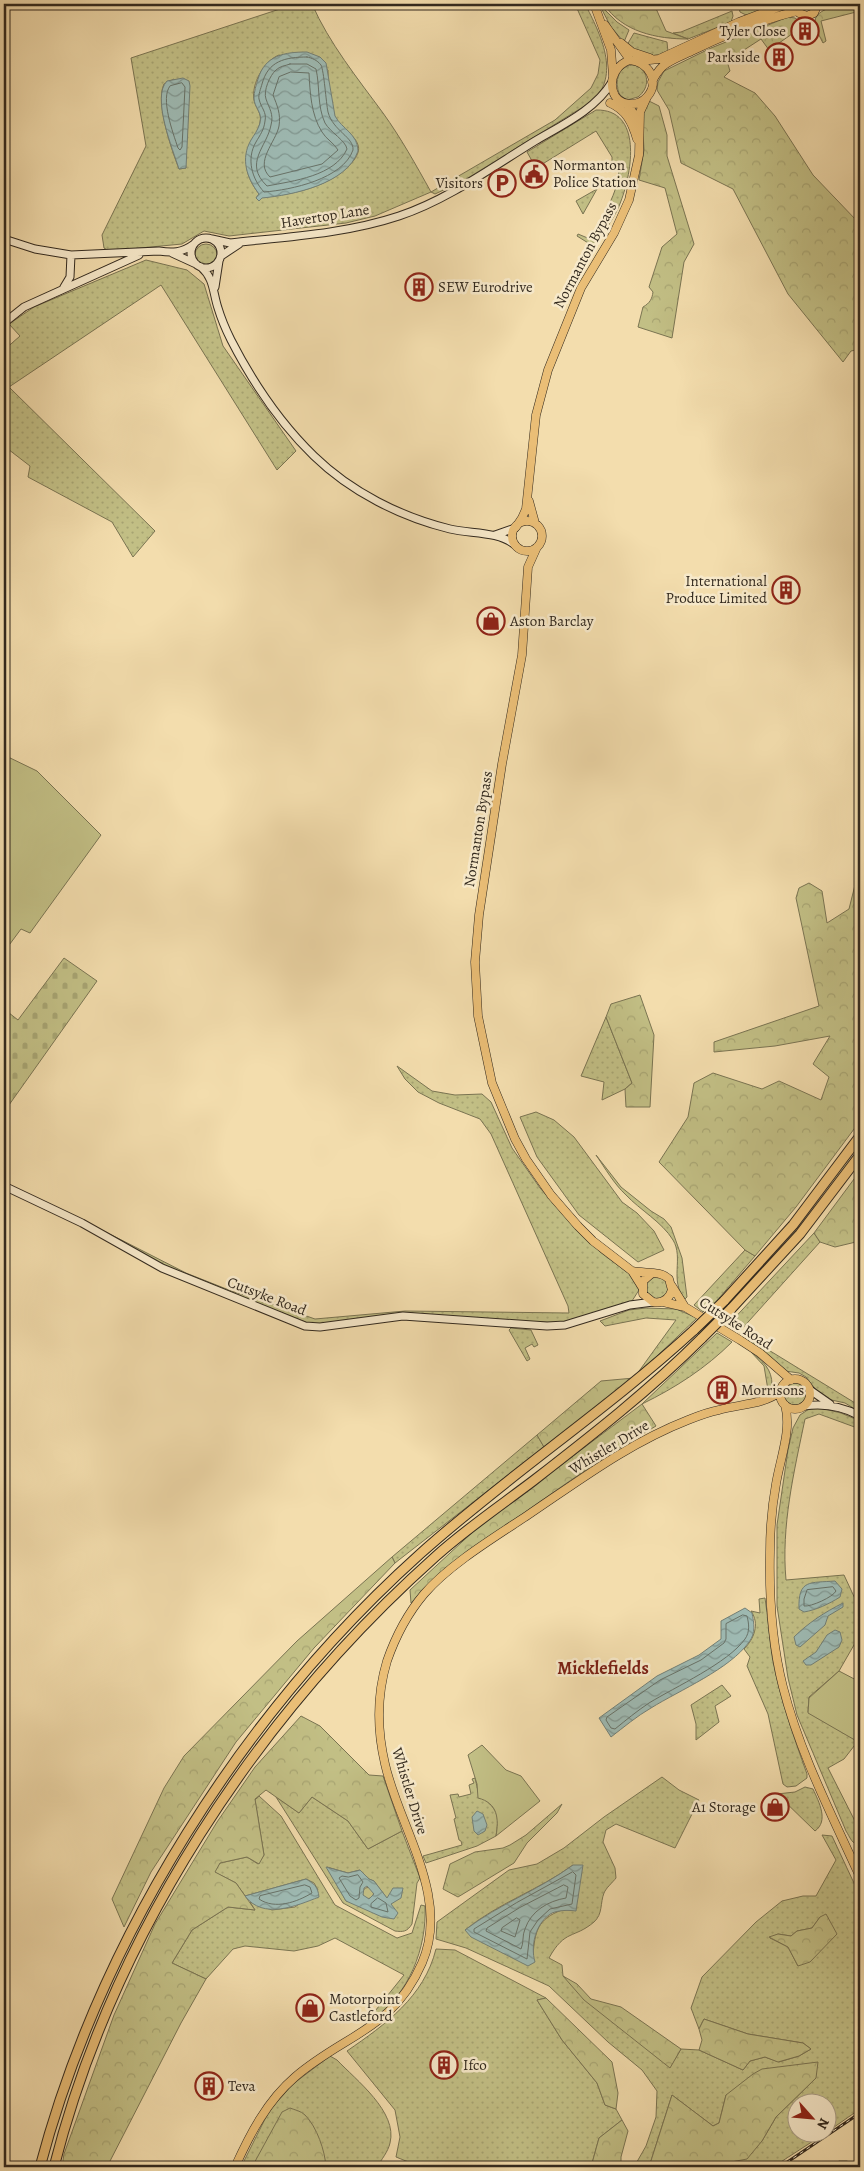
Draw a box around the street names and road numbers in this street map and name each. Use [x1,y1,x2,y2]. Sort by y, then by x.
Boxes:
street label: Normanton Bypass [549,198,621,312]
street label: Havertop Lane [279,199,371,233]
street label: Normanton Bypass [459,769,497,889]
street label: Cutsyke Road [225,1272,310,1321]
street label: Cutsyke Road [696,1292,777,1355]
street label: Whistler Drive [564,1415,653,1479]
street label: Whistler Drive [387,1744,433,1837]

